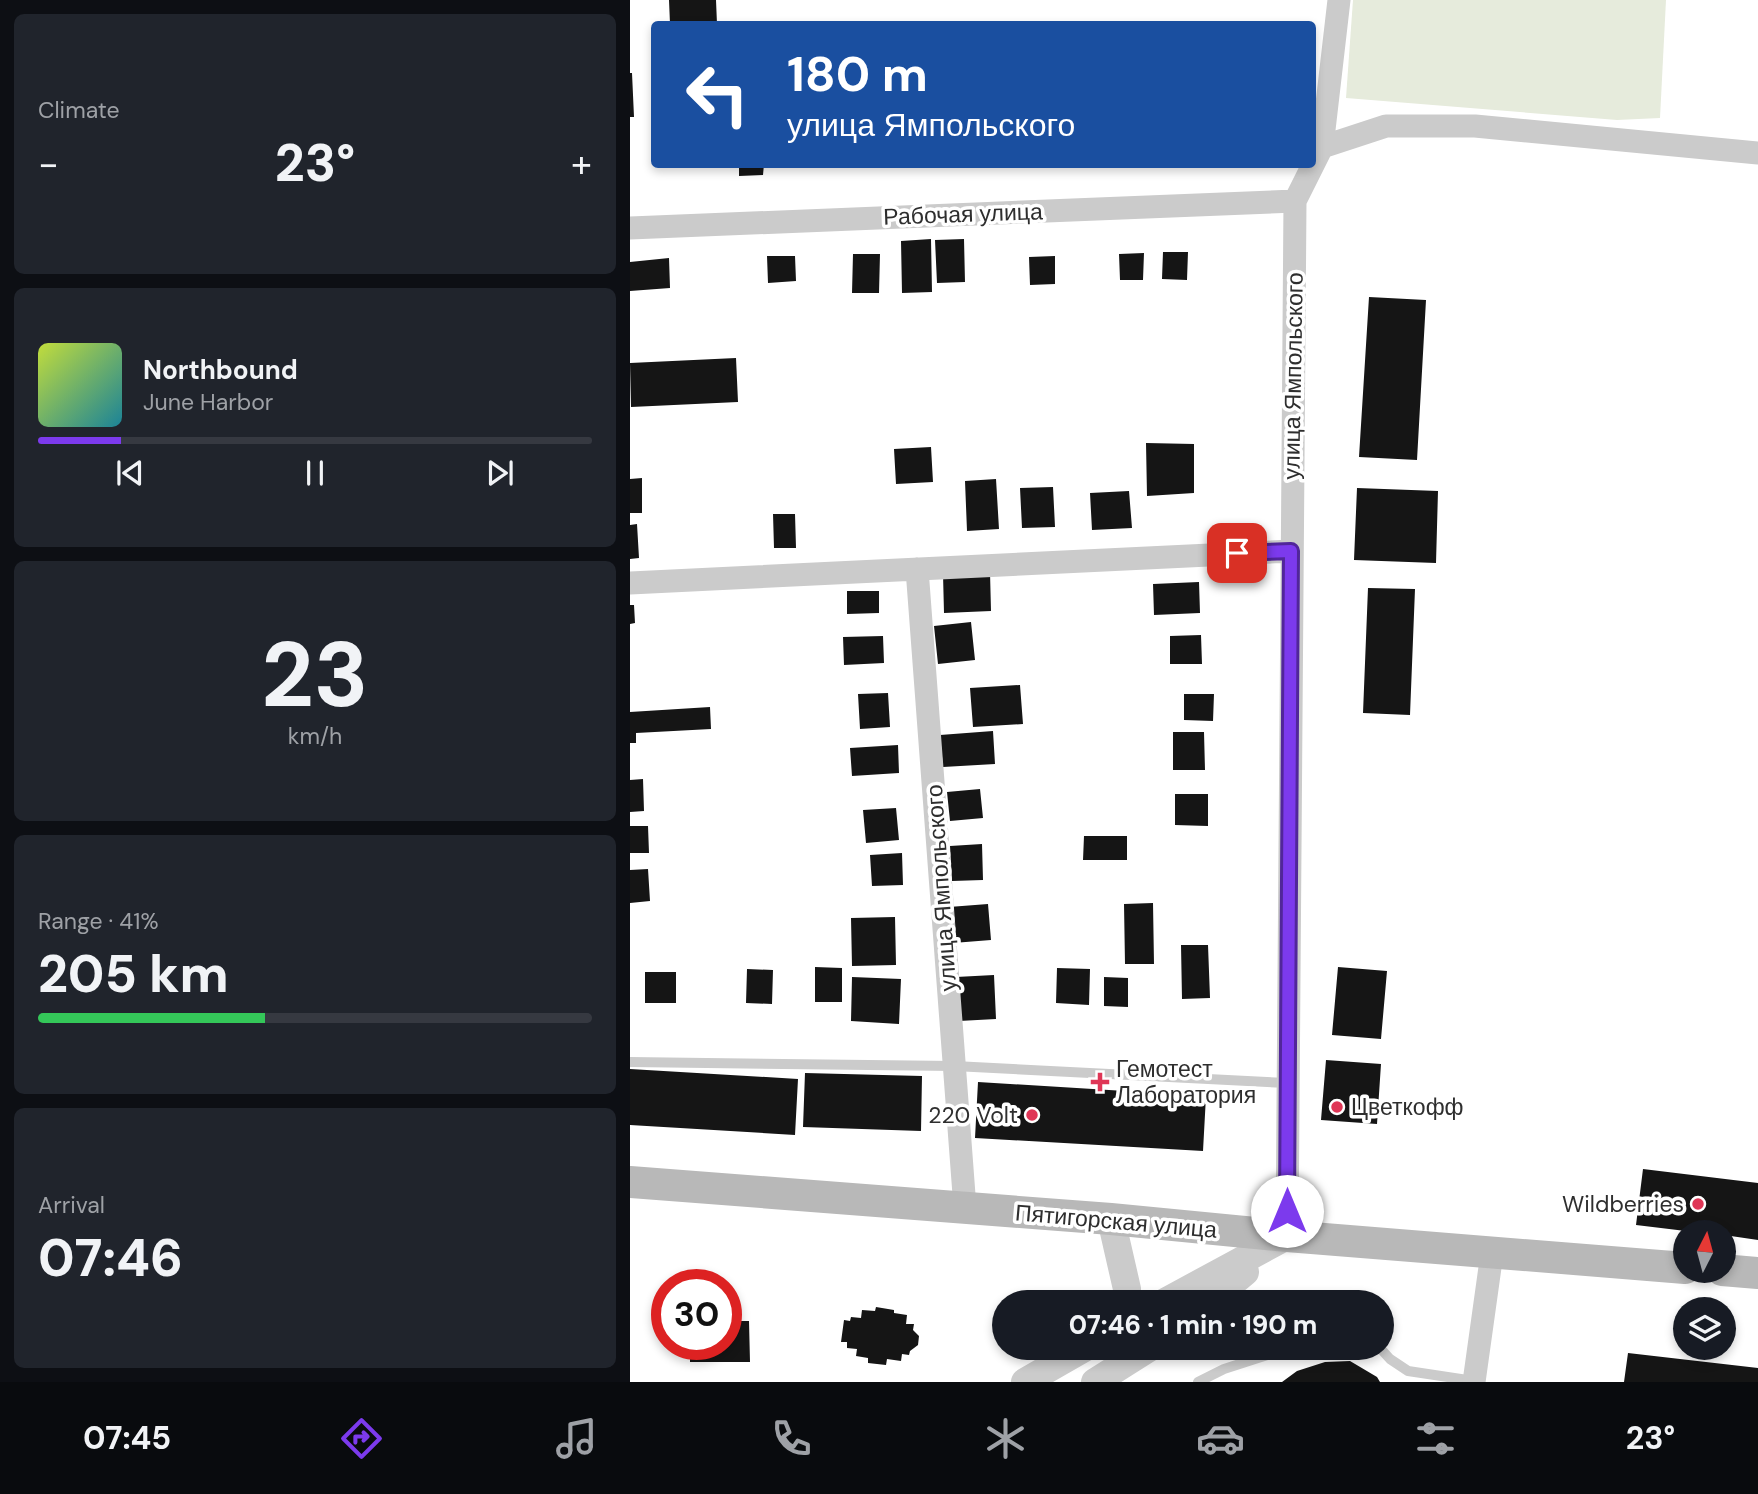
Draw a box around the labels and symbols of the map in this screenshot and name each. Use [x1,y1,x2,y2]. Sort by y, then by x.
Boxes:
street label: Рабочая улица [883,196,1043,232]
street label: улица Ямпольского [1276,272,1310,480]
pin [1207,523,1267,583]
street label: улица Ямпольского [919,784,963,992]
place label: Гемотест Лаборатория [1116,1054,1256,1110]
marker: Гемотест Лаборатория [1090,1072,1110,1092]
place label: Цветкофф [1351,1092,1464,1122]
marker: Цветкофф [1329,1099,1345,1115]
place label: 220 Volt [928,1100,1018,1130]
marker: 220 Volt [1024,1107,1040,1123]
position arrow [1250,1174,1324,1248]
place label: Wildberries [1562,1189,1684,1219]
marker: Wildberries [1690,1196,1706,1212]
street label: Пятигорская улица [1014,1197,1218,1245]
north arrow [1673,1220,1736,1283]
speed limit sign: 30 [651,1269,742,1360]

